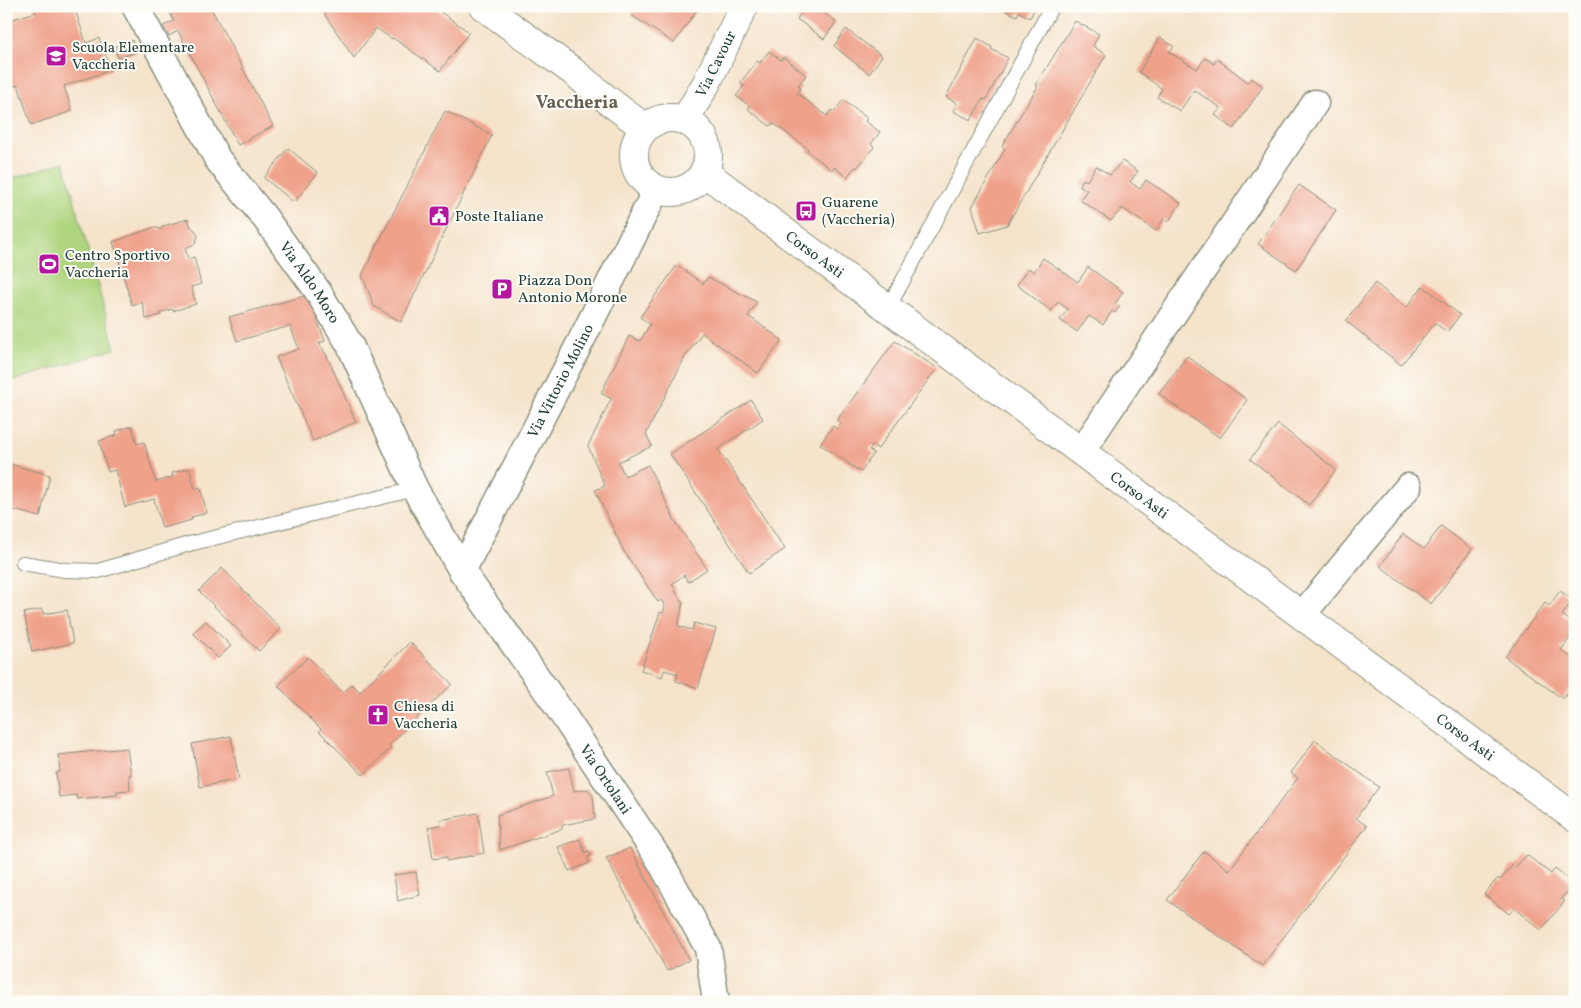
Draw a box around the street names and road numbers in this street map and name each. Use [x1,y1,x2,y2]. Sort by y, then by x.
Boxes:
street label: Via Cavour [691,28,742,102]
street label: Corso Asti [780,227,848,284]
street label: Via Aldo Moro [273,238,344,328]
street label: Via Vittorio Molino [523,321,600,442]
street label: Corso Asti [1105,467,1172,525]
street label: Corso Asti [1431,709,1498,767]
street label: Via Ortolani [573,741,635,819]

